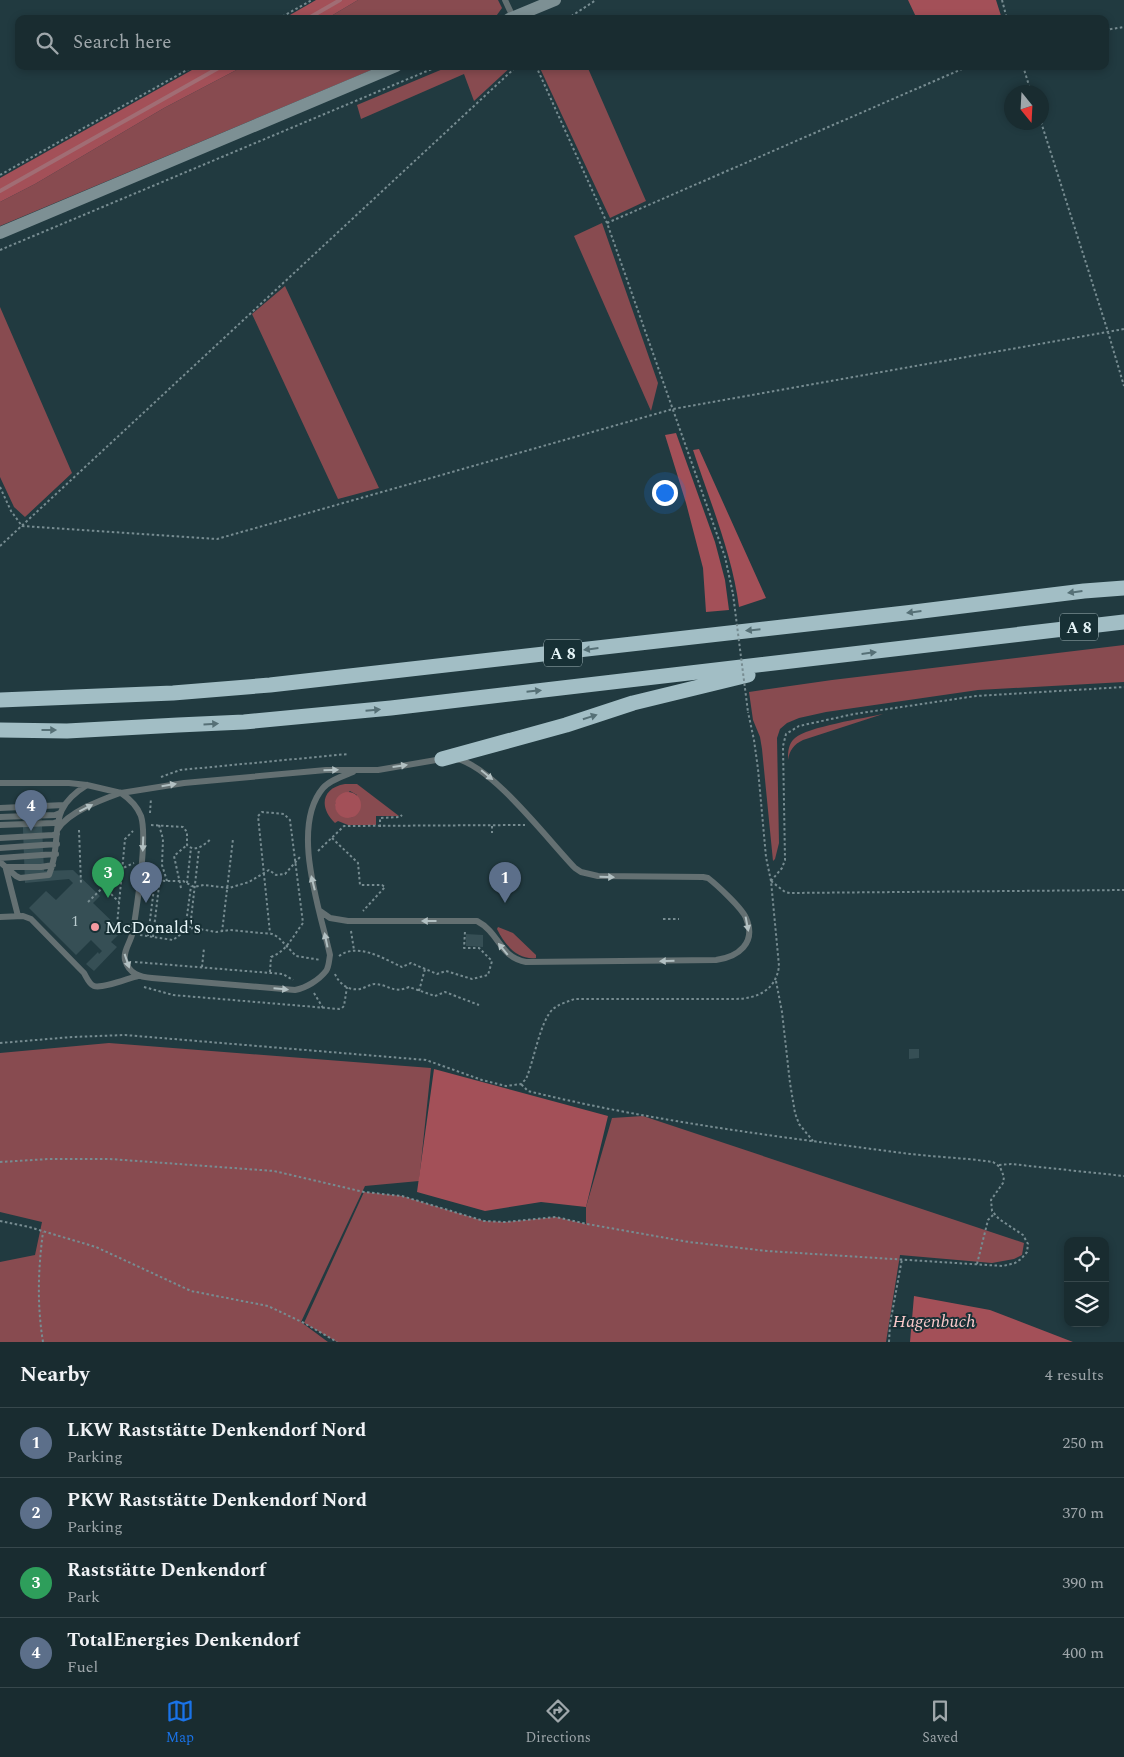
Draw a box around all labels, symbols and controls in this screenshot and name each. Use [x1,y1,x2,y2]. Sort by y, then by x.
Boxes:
search box [15,15,1109,70]
text: Search here [73,28,172,57]
icon: search [33,29,61,57]
north arrow [1004,85,1049,130]
your location [652,480,678,506]
one-way arrow [1067,588,1083,596]
one-way arrow [906,608,922,616]
road number: A 8 [1060,614,1098,640]
one-way arrow [744,627,760,635]
road number: A 8 [544,640,582,666]
one-way arrow [583,645,599,653]
one-way arrow [861,649,877,657]
one-way arrow [527,687,543,695]
one-way arrow [365,705,381,713]
one-way arrow [583,713,598,720]
one-way arrow [203,719,219,727]
one-way arrow [41,726,57,734]
one-way arrow [392,762,408,770]
one-way arrow [323,766,339,774]
one-way arrow [480,770,493,780]
one-way arrow [162,781,178,789]
pin: 4 [15,790,47,831]
one-way arrow [79,804,93,812]
one-way arrow [139,836,147,852]
pin: 3 [92,857,124,898]
pin: 2 [130,862,162,903]
pin: 1 [489,862,521,903]
one-way arrow [600,873,616,881]
one-way arrow [309,876,317,891]
house number: 1 [71,910,79,933]
place label: McDonald's [105,914,201,941]
one-way arrow [743,916,751,931]
one-way arrow [420,917,436,925]
marker: McDonald's [89,921,101,933]
one-way arrow [322,932,330,948]
one-way arrow [498,942,509,955]
one-way arrow [124,954,132,969]
one-way arrow [659,957,675,965]
one-way arrow [273,985,289,993]
map controls [1064,1237,1109,1327]
button: locate [1064,1237,1109,1282]
button: layers [1064,1282,1109,1327]
park label: Hagenbuch [892,1308,976,1335]
text: Nearby [20,1359,90,1391]
text: 4 results [1045,1363,1104,1387]
text: LKW Raststätte Denkendorf Nord [67,1416,366,1445]
text: 1 [32,1431,40,1455]
text: 250 m [1062,1431,1104,1455]
text: Parking [67,1445,123,1469]
text: PKW Raststätte Denkendorf Nord [67,1486,367,1515]
text: 2 [32,1501,40,1525]
text: 370 m [1062,1501,1104,1525]
text: Parking [67,1515,123,1539]
text: Raststätte Denkendorf [67,1556,266,1585]
text: 3 [32,1571,40,1595]
text: 390 m [1062,1571,1104,1595]
text: Park [67,1585,100,1609]
text: TotalEnergies Denkendorf [67,1626,300,1655]
text: 4 [32,1641,40,1665]
text: 400 m [1062,1641,1104,1665]
text: Fuel [67,1655,98,1679]
tab: Map [166,1697,194,1748]
tab: Directions [525,1697,591,1748]
tab: Saved [922,1697,958,1748]

